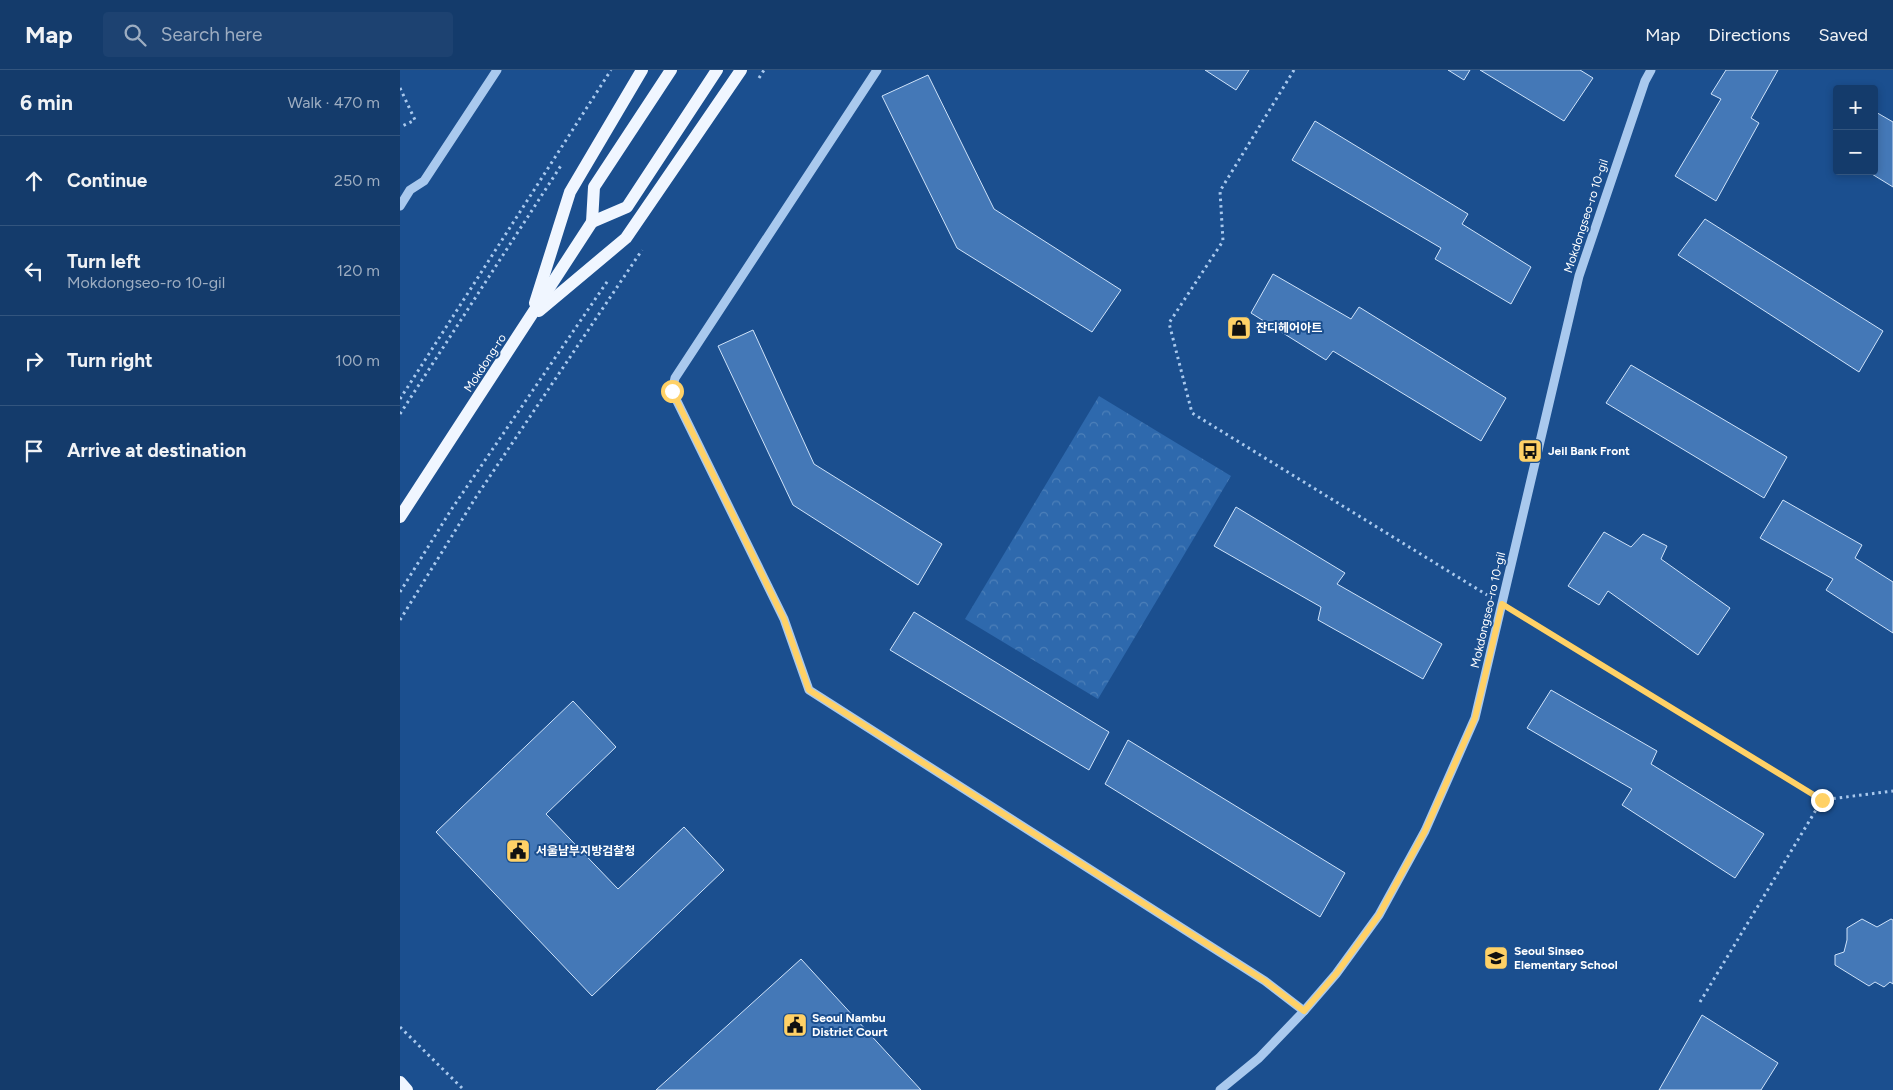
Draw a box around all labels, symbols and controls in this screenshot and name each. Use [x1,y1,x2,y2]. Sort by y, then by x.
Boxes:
search box [103,12,453,57]
text: Map [25,20,73,49]
icon: search [121,21,149,49]
text: Search here [161,23,262,46]
text: Map [1645,24,1680,46]
text: Directions [1708,24,1790,46]
text: Saved [1818,24,1868,46]
map controls [1833,85,1878,175]
button: + [1833,85,1878,130]
text: 6 min [20,90,73,115]
text: Walk · 470 m [288,93,380,112]
button: − [1833,130,1878,175]
street label: Mokdongseo-ro 10-gil [1561,157,1611,275]
icon: ahead [20,167,48,195]
text: Continue [67,169,147,192]
text: 250 m [334,171,380,190]
text: Turn left [67,250,141,273]
icon: left [20,257,48,285]
text: 120 m [337,261,380,280]
text: Mokdongseo-ro 10-gil [67,273,225,292]
shop icon: 잔디헤어아트 [1226,315,1252,341]
place label: 잔디헤어아트 [1256,321,1322,335]
street label: Mokdong-ro [461,331,509,395]
icon: right [20,347,48,375]
text: Turn right [67,349,153,372]
text: 100 m [335,351,380,370]
route start [661,380,684,403]
icon: arrive [20,437,48,465]
bus stop icon: Jeil Bank Front [1517,438,1543,464]
text: Arrive at destination [67,439,246,462]
place label: Jeil Bank Front [1548,444,1630,458]
street label: Mokdongseo-ro 10-gil [1468,551,1508,669]
route end [1811,789,1834,812]
public building icon: 서울남부지방검찰청 [505,838,531,864]
place label: 서울남부지방검찰청 [536,844,635,858]
place label: Seoul Sinseo Elementary School [1514,944,1618,972]
school or university icon: Seoul Sinseo Elementary School [1483,945,1509,971]
place label: Seoul Nambu District Court [812,1011,888,1039]
public building icon: Seoul Nambu District Court [782,1012,808,1038]

